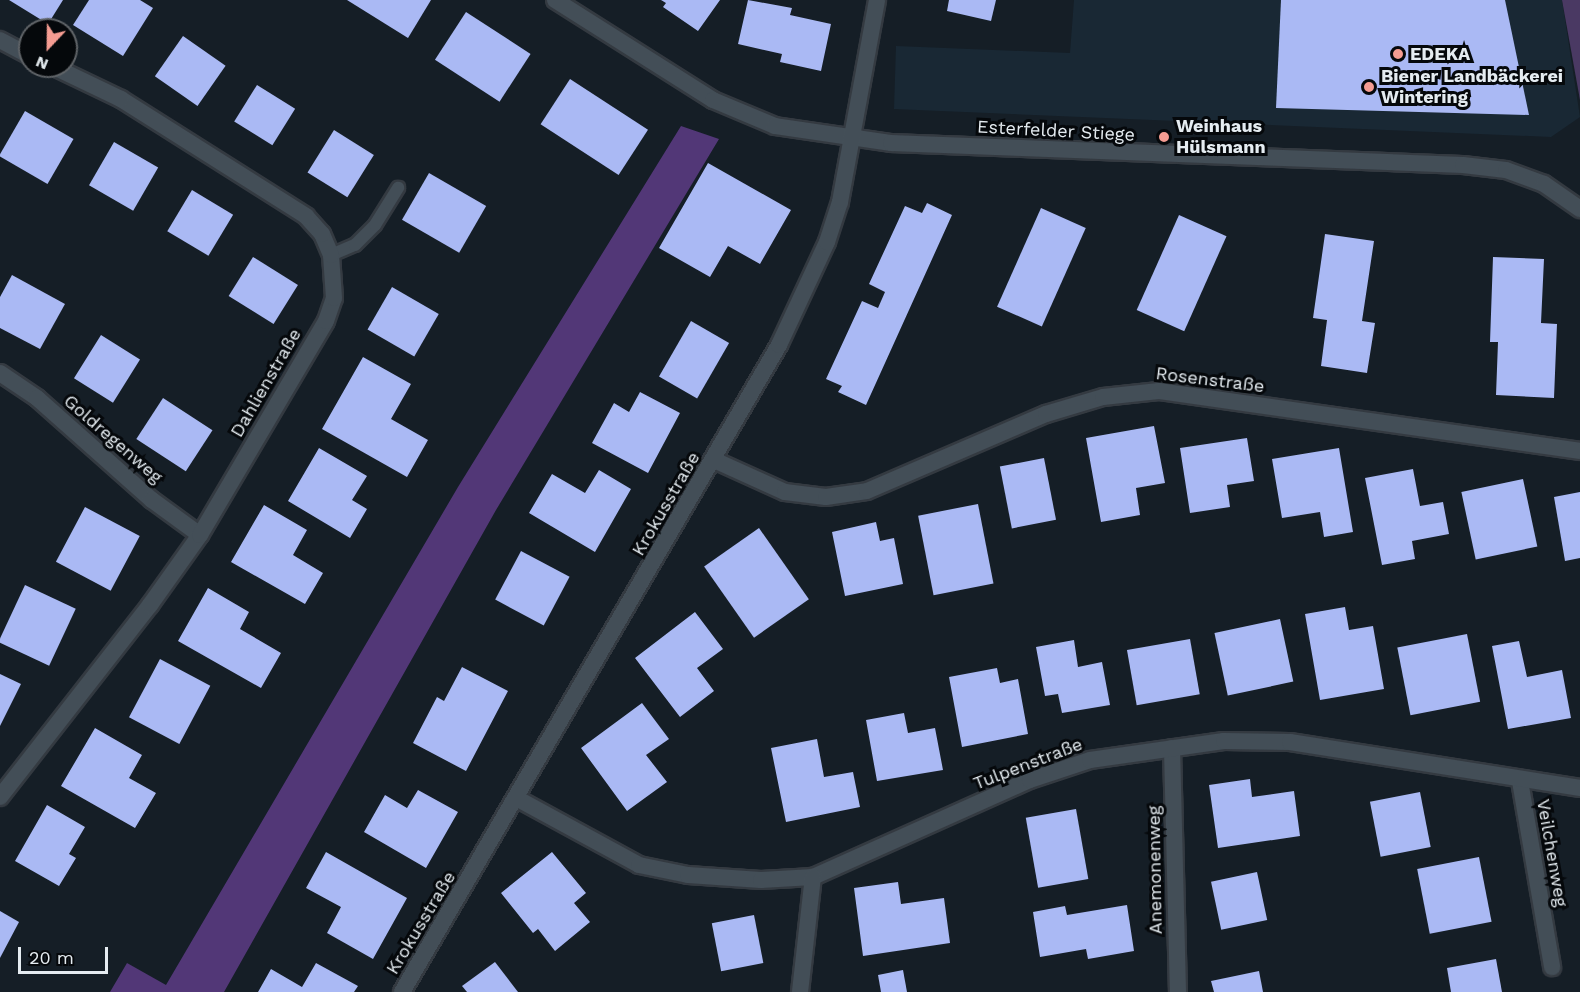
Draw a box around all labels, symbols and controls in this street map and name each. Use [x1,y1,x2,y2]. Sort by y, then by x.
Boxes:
north arrow [18,18,78,78]
place label: EDEKA [1410,43,1470,65]
marker: EDEKA [1391,47,1405,61]
text: N [33,52,51,74]
place label: Biener Landbäckerei Wintering [1381,66,1563,109]
marker: Biener Landbäckerei Wintering [1362,80,1376,94]
street label: Esterfelder Stiege [976,116,1136,146]
place label: Weinhaus Hülsmann [1176,116,1266,158]
marker: Weinhaus Hülsmann [1157,130,1171,144]
street label: Dahlienstraße [226,325,306,441]
street label: Rosenstraße [1154,363,1266,397]
street label: Goldregenweg [59,390,167,488]
street label: Krokusstraße [628,448,704,560]
street label: Tulpenstraße [970,733,1086,795]
street label: Veilchenweg [1532,798,1572,908]
street label: Anemonenweg [1143,806,1167,934]
street label: Krokusstraße [382,868,460,978]
scale bar [21,935,111,973]
text: 20 m [29,947,74,968]

